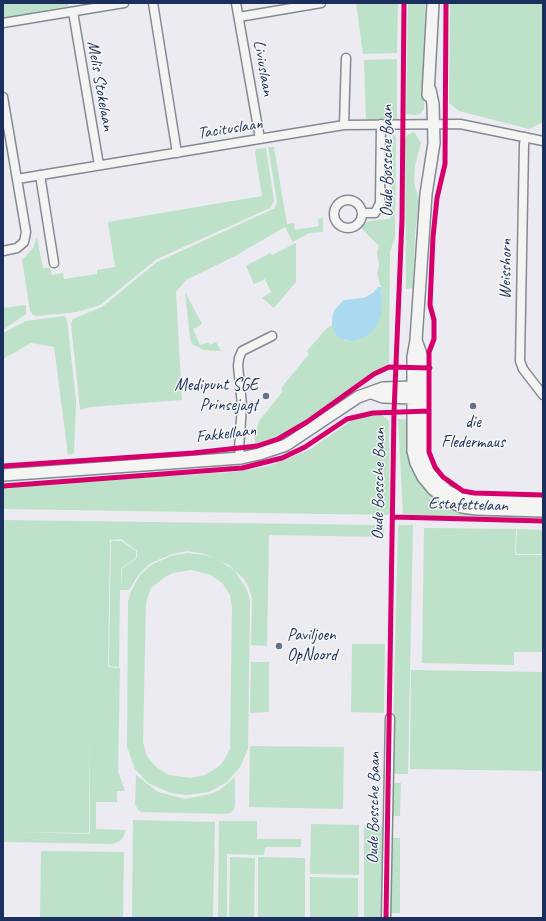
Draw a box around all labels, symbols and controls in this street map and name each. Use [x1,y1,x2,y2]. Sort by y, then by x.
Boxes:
street label: Liviuslaan [248,38,278,98]
street label: Melis Stokelaan [82,40,118,132]
street label: Oude Bossche Baan [378,105,398,217]
street label: Tacituslaan [196,114,264,144]
street label: Weisshorn [495,239,517,299]
place label: Medipunt SGE Prinsejagt [175,376,258,416]
marker: Medipunt SGE Prinsejagt [261,391,271,401]
marker: die Fledermaus [468,401,478,411]
place label: die Fledermaus [441,413,505,453]
street label: Fakkellaan [195,420,257,448]
street label: Oude Bossche Baan [368,428,390,540]
street label: Estafettelaan [428,493,508,517]
place label: Paviljoen OpNoord [287,626,337,666]
marker: Paviljoen OpNoord [274,641,284,651]
street label: Oude Bossche Baan [363,752,385,864]

